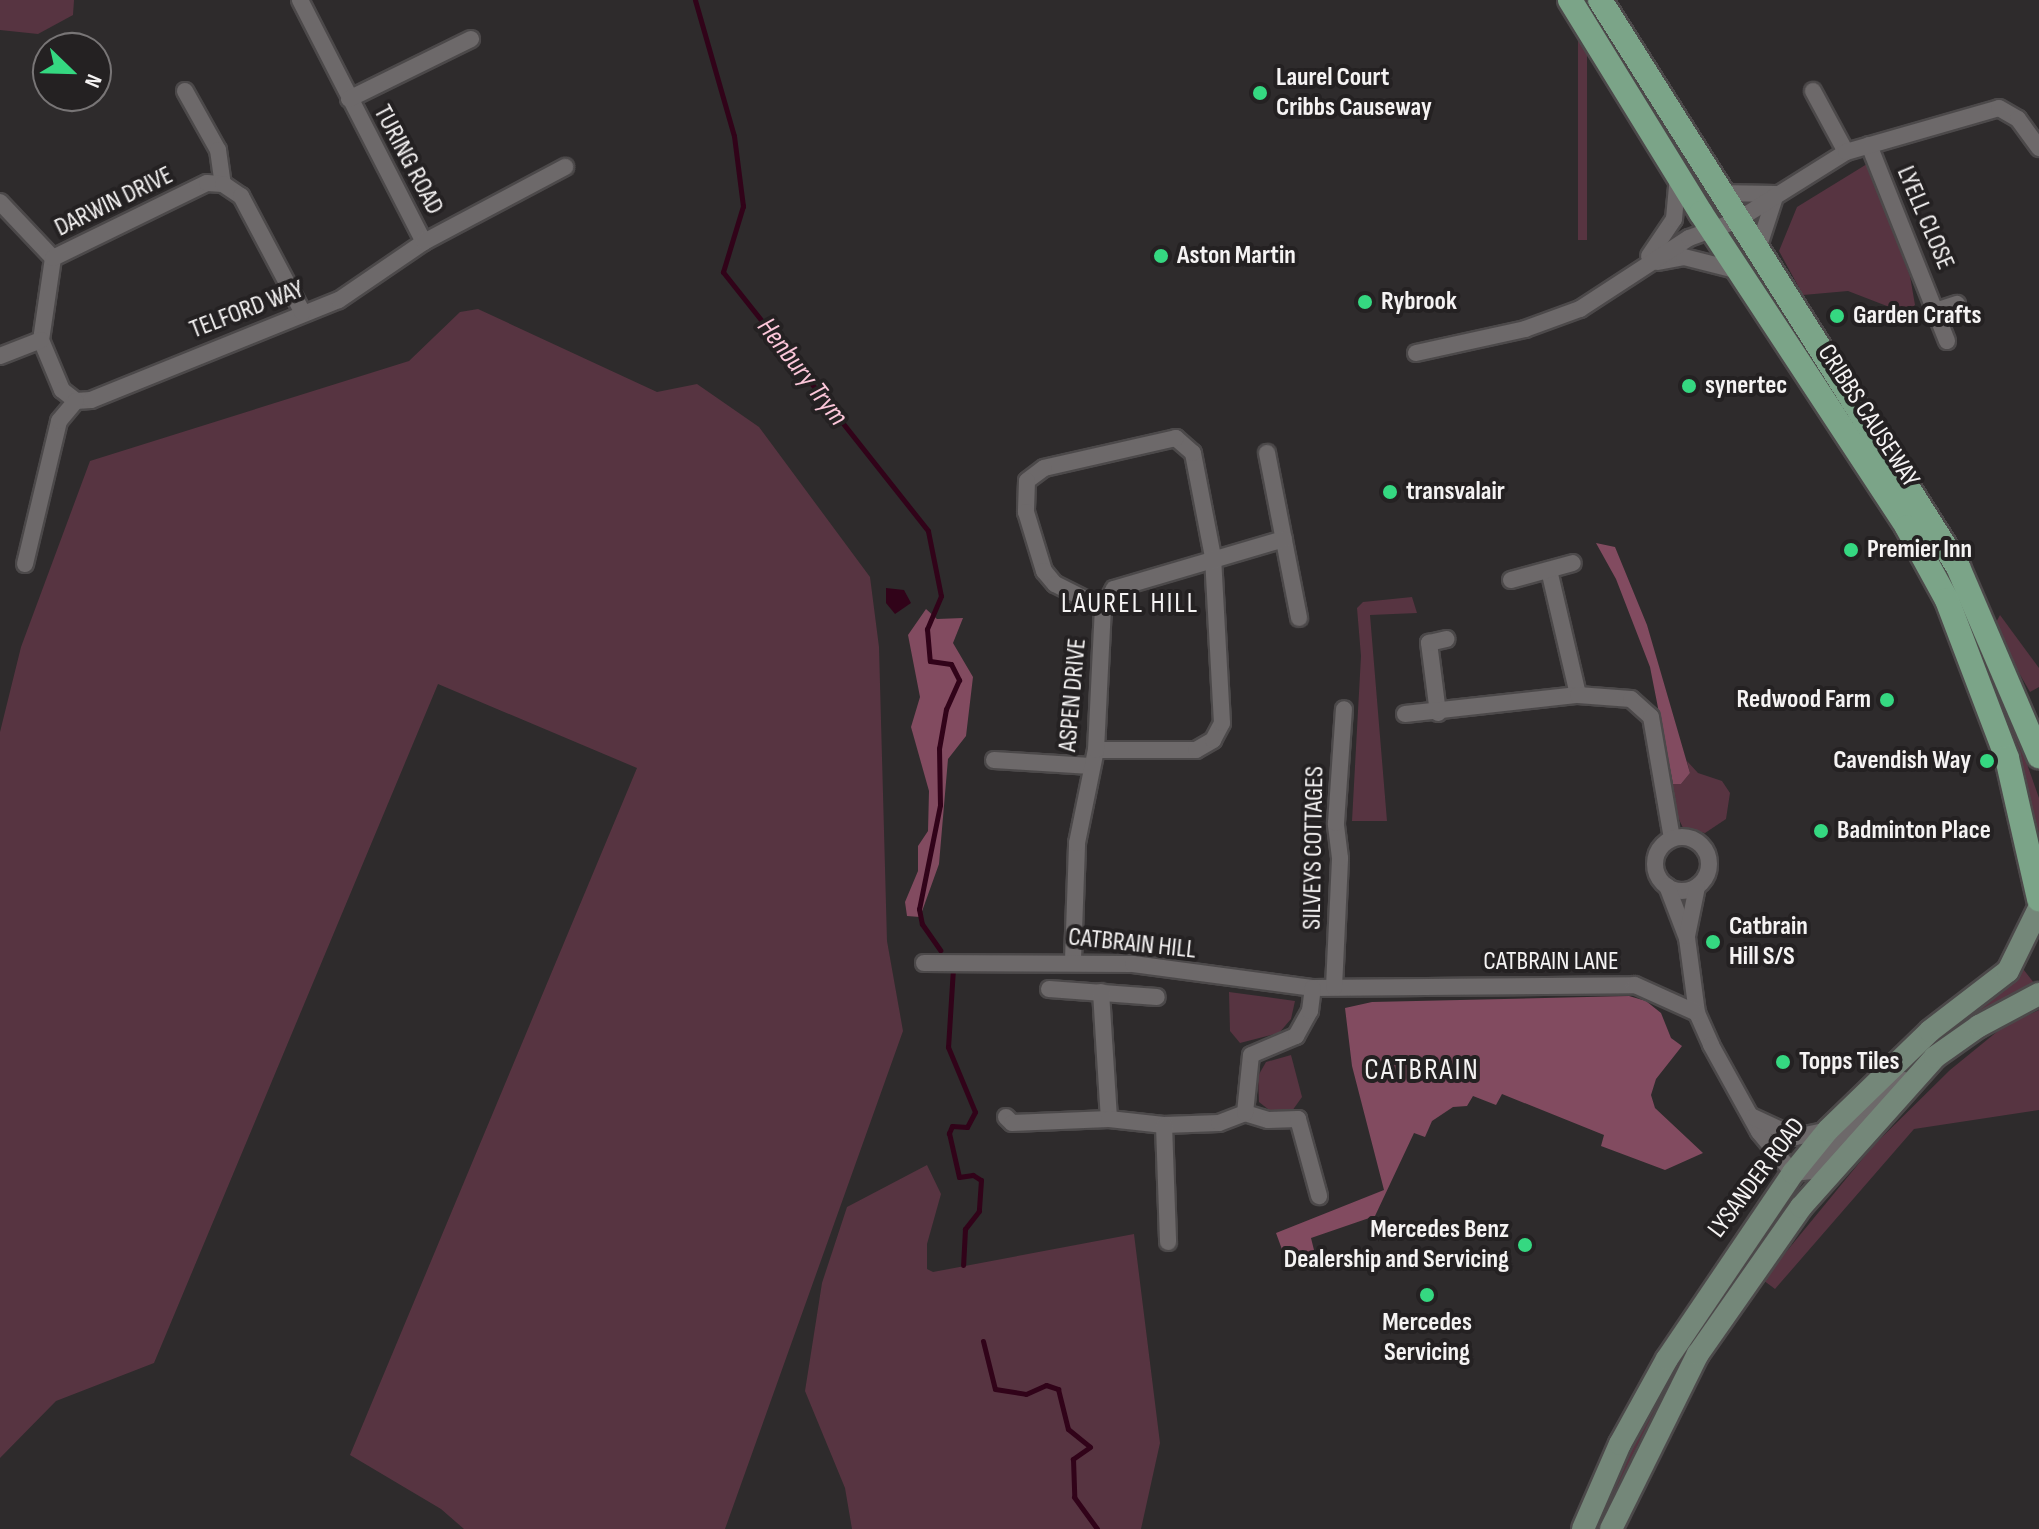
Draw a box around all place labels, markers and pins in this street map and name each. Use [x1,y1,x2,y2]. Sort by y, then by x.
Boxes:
place label: Laurel Court Cribbs Causeway [1276,62,1432,124]
marker: Laurel Court Cribbs Causeway [1251,84,1269,102]
place label: Aston Martin [1177,240,1296,272]
marker: Aston Martin [1152,247,1170,265]
place label: Rybrook [1381,286,1457,318]
marker: Rybrook [1356,293,1374,311]
place label: Garden Crafts [1853,300,1981,332]
marker: Garden Crafts [1828,307,1846,325]
place label: synertec [1705,370,1787,402]
marker: synertec [1680,377,1698,395]
place label: transvalair [1406,476,1505,508]
marker: transvalair [1381,483,1399,501]
place label: Premier Inn [1867,534,1972,566]
marker: Premier Inn [1842,541,1860,559]
place label: Redwood Farm [1737,684,1871,716]
marker: Redwood Farm [1878,691,1896,709]
place label: Cavendish Way [1833,745,1971,777]
marker: Cavendish Way [1978,752,1996,770]
place label: Badminton Place [1837,815,1991,847]
marker: Badminton Place [1812,822,1830,840]
place label: Catbrain Hill S/S [1729,911,1808,972]
marker: Catbrain Hill S/S [1704,933,1722,951]
place label: Topps Tiles [1799,1046,1900,1078]
marker: Topps Tiles [1774,1053,1792,1071]
place label: Mercedes Benz Dealership and Servicing [1284,1214,1509,1276]
marker: Mercedes Benz Dealership and Servicing [1516,1236,1534,1254]
marker: Mercedes Servicing [1418,1286,1436,1304]
place label: Mercedes Servicing [1382,1307,1472,1368]

